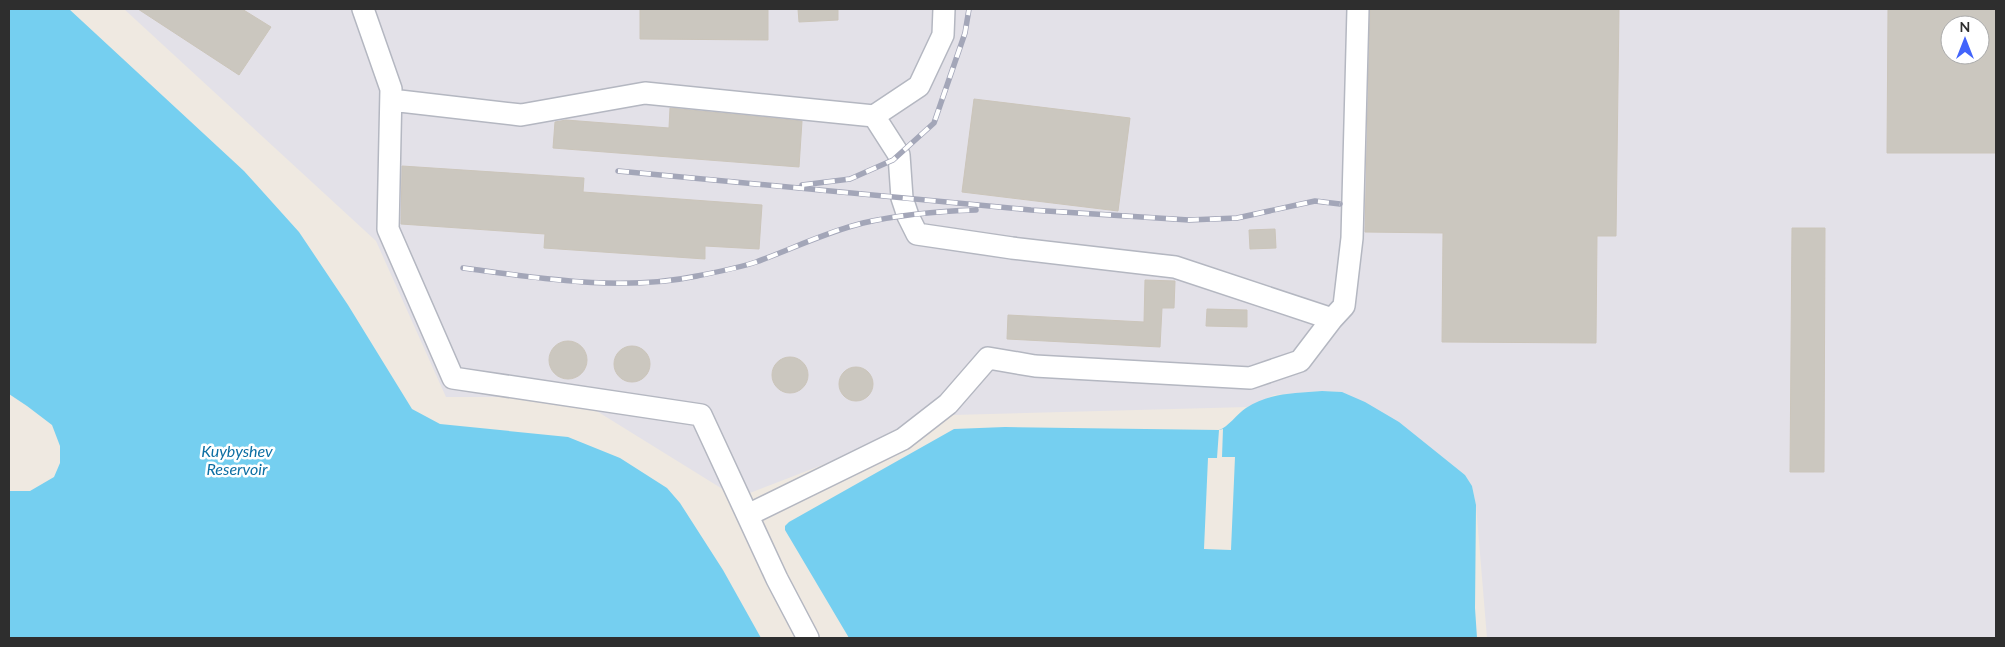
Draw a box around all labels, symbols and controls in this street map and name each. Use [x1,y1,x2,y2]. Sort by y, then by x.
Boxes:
north arrow [1940,15,1990,65]
text: N [1960,18,1970,35]
water label: Kuybyshev Reservoir [201,441,273,478]

